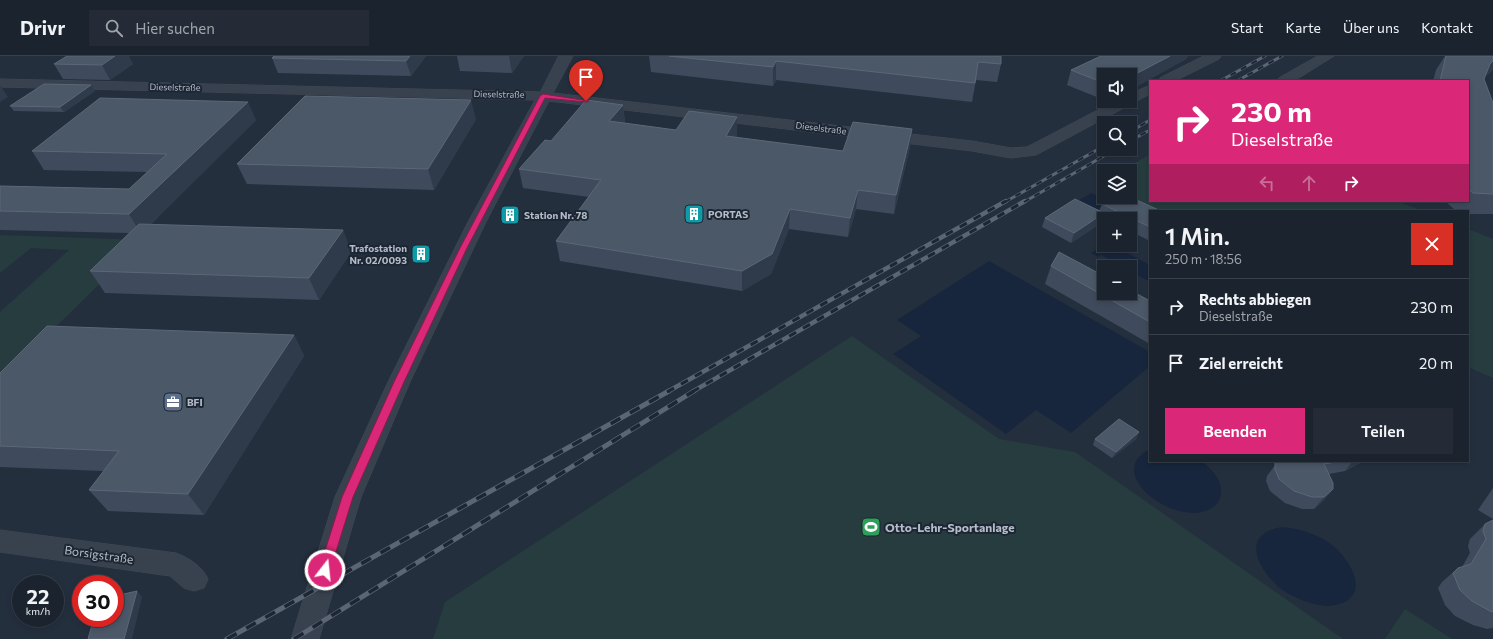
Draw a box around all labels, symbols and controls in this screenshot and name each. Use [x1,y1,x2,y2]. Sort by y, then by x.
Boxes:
search box [89,10,369,46]
text: Drivr [20,16,65,39]
icon: search [103,17,125,39]
text: Hier suchen [135,19,215,37]
text: Start [1231,19,1264,36]
text: Karte [1286,19,1321,36]
text: Über uns [1343,19,1399,36]
text: Kontakt [1421,19,1473,36]
pin [569,60,603,101]
icon: arrive [575,66,597,88]
map controls [1097,68,1137,300]
button: sound [1097,68,1137,108]
street label: Dieselstraße [149,81,201,93]
street label: Dieselstraße [473,88,525,100]
text: 230 m [1231,94,1312,128]
icon: right [1165,96,1217,148]
button: search [1097,116,1137,156]
street label: Dieselstraße [795,119,847,137]
text: Dieselstraße [1231,128,1333,150]
button: layers [1097,164,1137,204]
icon: left [1256,172,1278,194]
icon: ahead [1298,172,1320,194]
icon: right [1340,172,1362,194]
building icon: PORTAS [683,203,705,225]
building icon: Station Nr. 78 [499,204,521,226]
place label: PORTAS [708,208,748,220]
place label: Station Nr. 78 [524,209,587,221]
button: + [1097,212,1137,252]
text: 1 Min. [1165,221,1230,250]
button: close [1411,223,1453,265]
place label: Trafostation Nr. 02/0093 [349,242,407,266]
building icon: Trafostation Nr. 02/0093 [410,243,432,265]
text: 250 m · 18:56 [1165,251,1242,267]
button: − [1097,260,1137,300]
text: Rechts abbiegen [1199,290,1311,308]
icon: right [1165,296,1187,318]
text: 230 m [1410,298,1453,316]
text: Dieselstraße [1199,308,1273,324]
icon: arrive [1165,352,1187,374]
text: Ziel erreicht [1199,354,1283,372]
text: 20 m [1419,354,1453,372]
office icon: BFI [162,391,184,413]
place label: BFI [187,396,203,408]
button: Beenden [1165,408,1305,454]
button: Teilen [1313,408,1453,454]
sports icon: Otto-Lehr-Sportanlage [860,516,882,538]
place label: Otto-Lehr-Sportanlage [885,520,1015,534]
street label: Borsigstraße [64,542,134,566]
position arrow [304,549,346,591]
speed limit sign: 30 [72,575,124,627]
text: 22 [27,584,49,608]
text: km/h [26,605,50,617]

